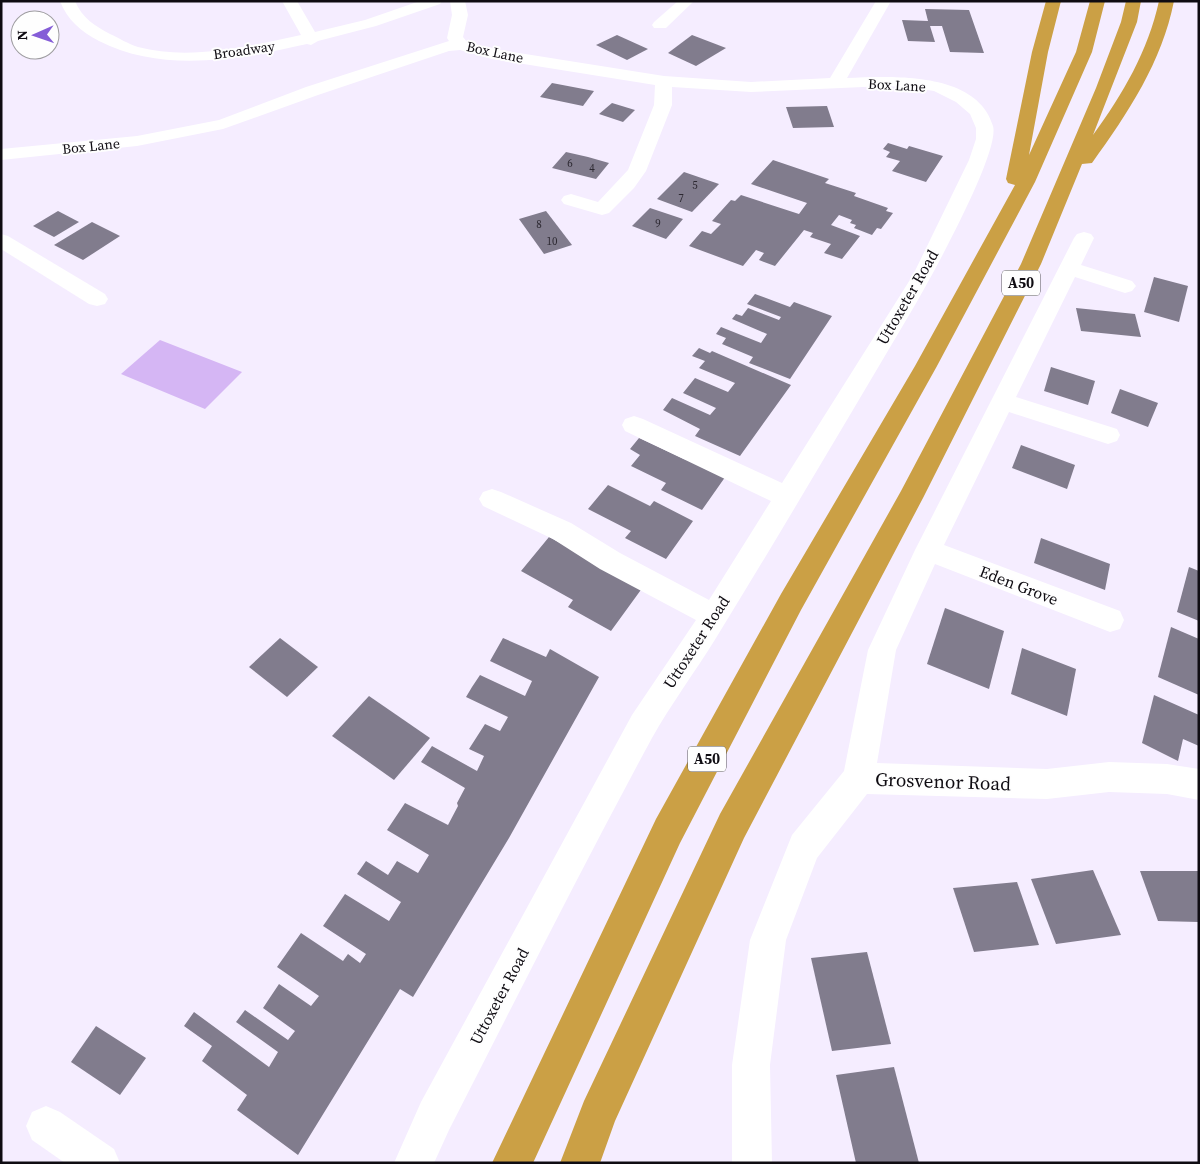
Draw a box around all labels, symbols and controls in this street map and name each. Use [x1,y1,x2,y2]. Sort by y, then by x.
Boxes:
north arrow [10,10,60,60]
text: N [12,30,32,41]
street label: Broadway [212,36,277,64]
street label: Box Lane [465,36,525,68]
street label: Box Lane [868,73,926,97]
street label: Box Lane [61,133,121,159]
house number: 6 [567,156,573,171]
house number: 4 [589,161,595,176]
house number: 5 [692,178,698,193]
house number: 7 [678,191,684,206]
house number: 9 [655,216,661,231]
house number: 8 [536,217,542,232]
house number: 10 [547,234,558,249]
street label: Uttoxeter Road [871,245,943,349]
road number: A50 [1002,270,1040,296]
street label: Eden Grove [977,560,1061,610]
street label: Uttoxeter Road [658,591,734,693]
road number: A50 [688,746,726,772]
street label: Grosvenor Road [875,766,1012,796]
street label: Uttoxeter Road [464,944,534,1048]

